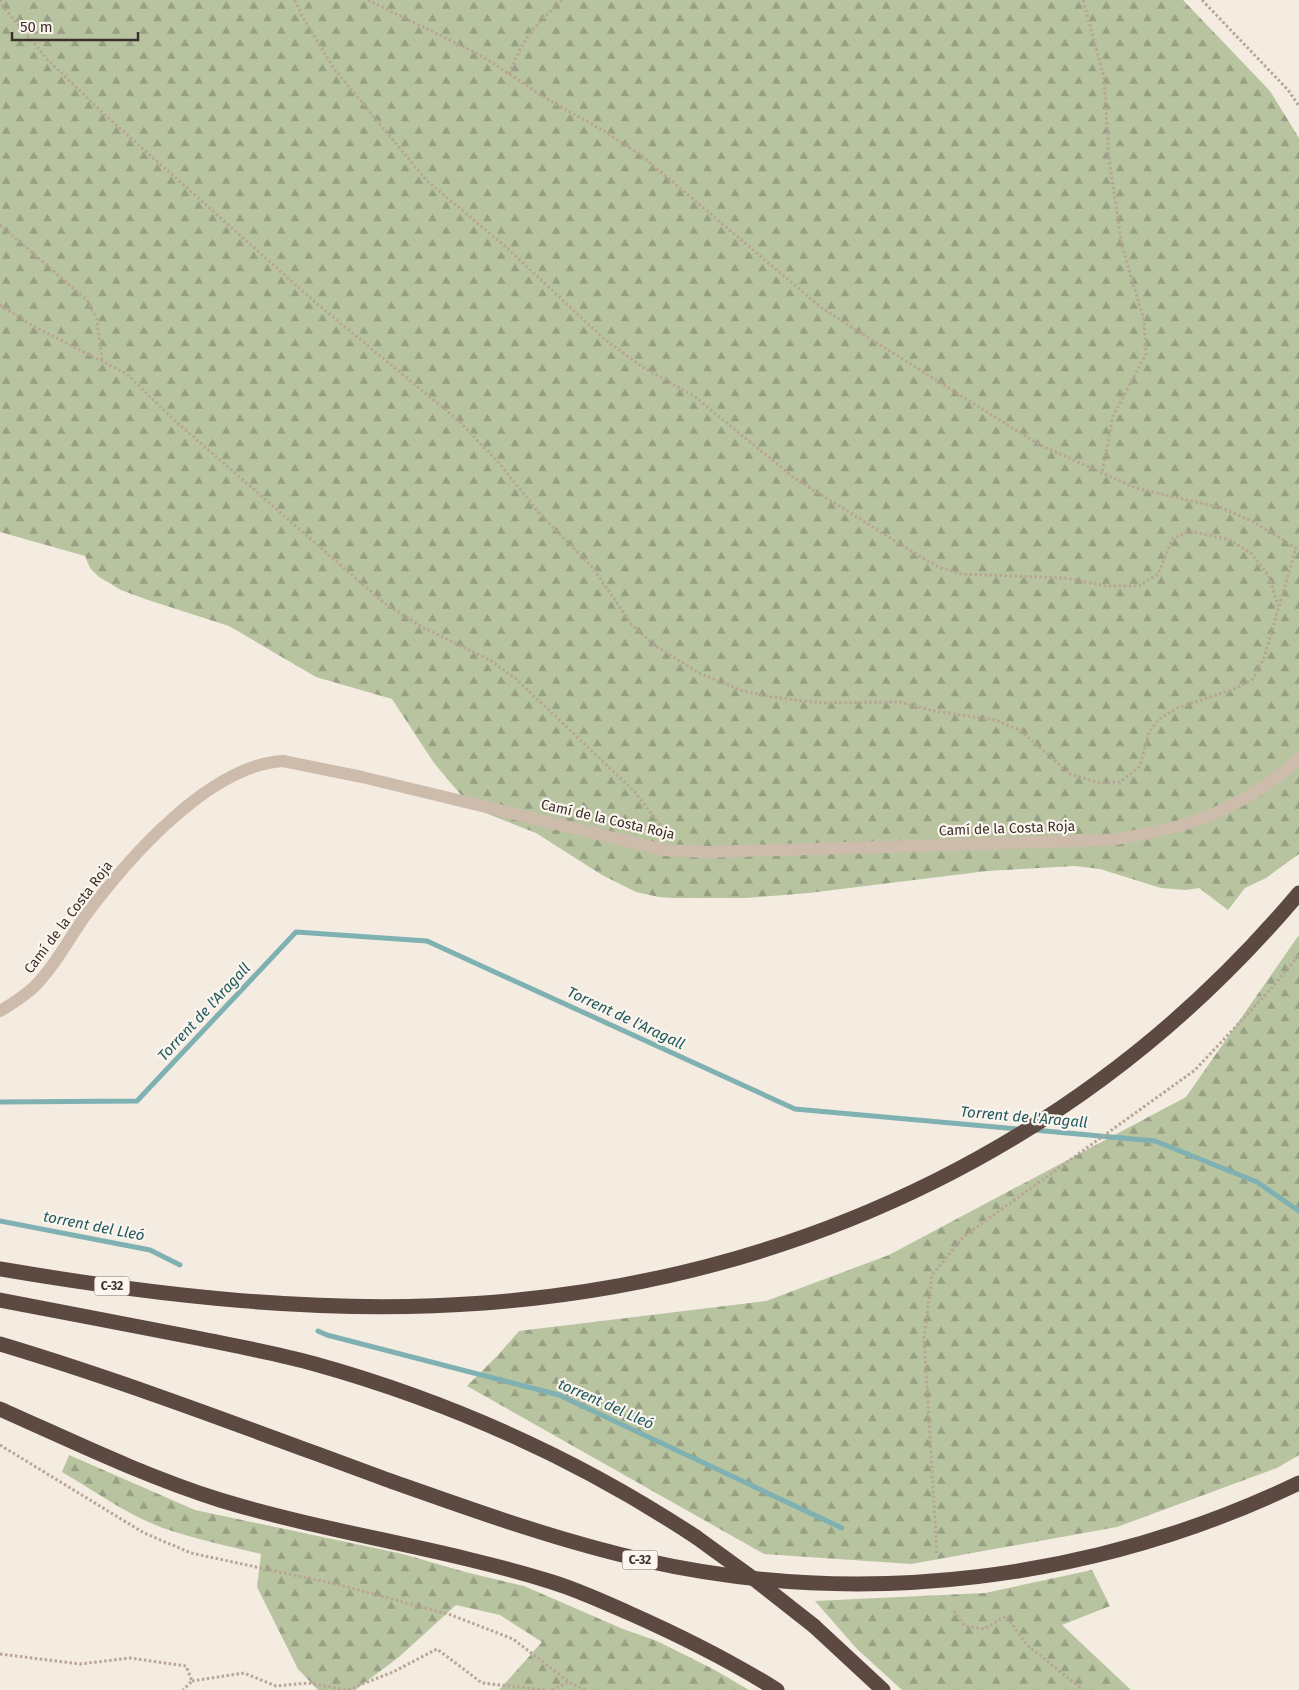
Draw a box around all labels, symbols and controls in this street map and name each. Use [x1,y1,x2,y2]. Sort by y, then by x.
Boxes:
scale bar [12,10,139,42]
text: 50 m [20,18,53,36]
street label: Camí de la Costa Roja [539,796,676,843]
street label: Camí de la Costa Roja [938,818,1076,839]
street label: Camí de la Costa Roja [21,858,116,977]
water label: Torrent de l'Aragall [154,959,254,1065]
water label: Torrent de l'Aragall [564,983,688,1053]
water label: Torrent de l'Aragall [960,1102,1088,1132]
water label: torrent del Lleó [42,1207,146,1245]
road number: C-32 [94,1276,130,1295]
water label: torrent del Lleó [555,1375,657,1433]
road number: C-32 [622,1550,658,1570]

